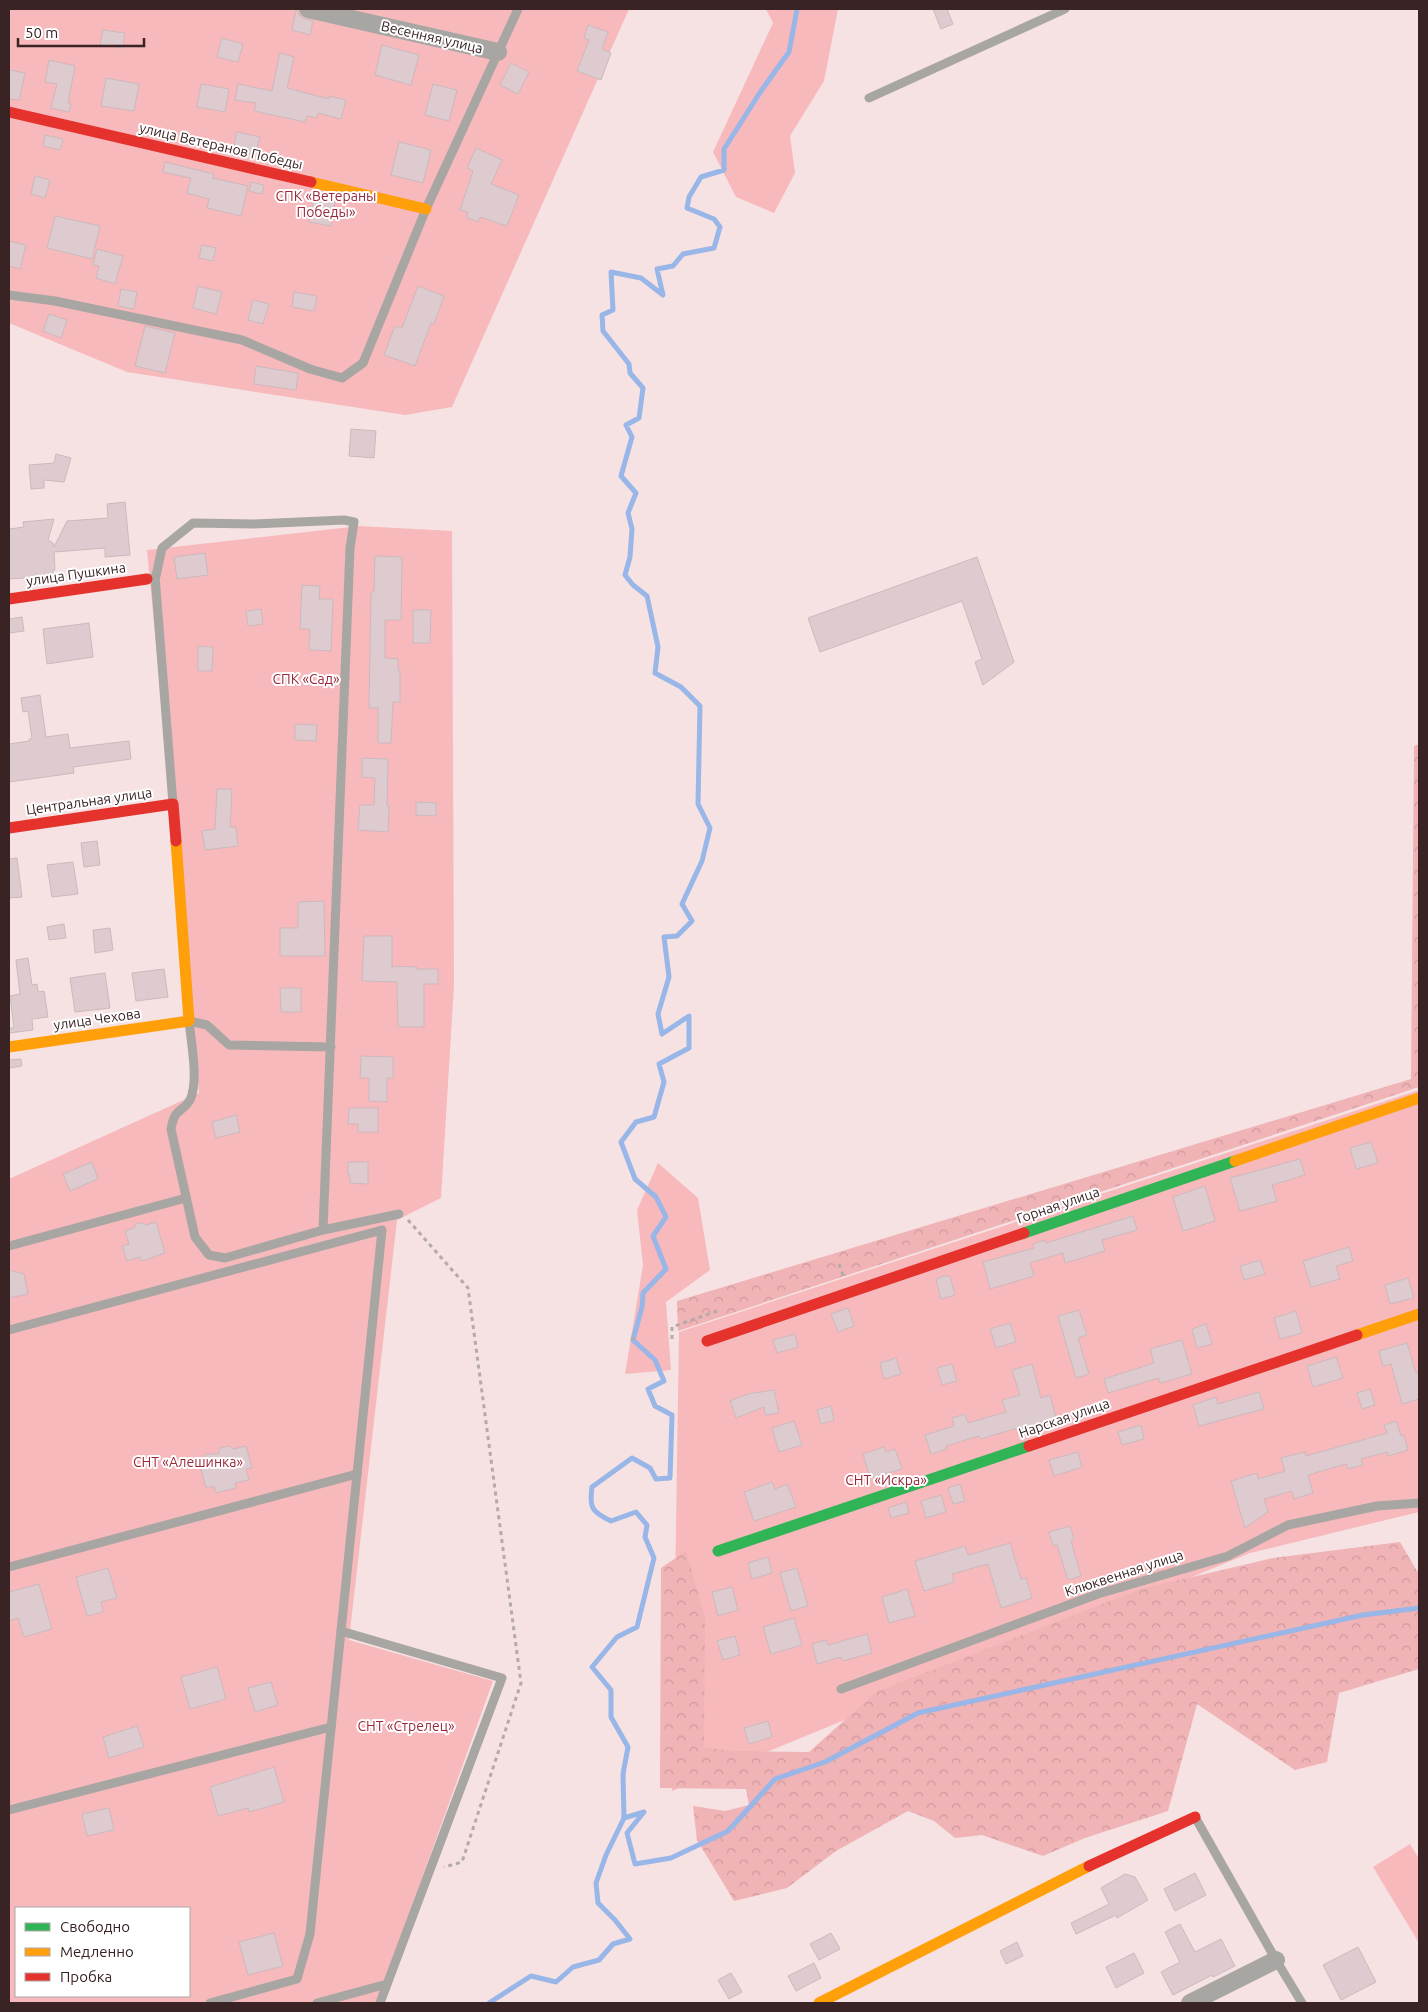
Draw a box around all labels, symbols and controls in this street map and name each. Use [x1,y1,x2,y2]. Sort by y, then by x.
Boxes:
scale bar [18,15,144,47]
street label: Весенняя улица [380,18,484,56]
text: 50 m [25,24,58,41]
street label: улица Ветеранов Победы [138,119,304,173]
park label: СПК «Ветераны Победы» [275,188,377,220]
street label: улица Пушкина [25,559,127,589]
park label: СПК «Сад» [272,671,340,687]
street label: Центральная улица [25,784,153,818]
street label: улица Чехова [52,1005,142,1033]
street label: Горная улица [1015,1183,1101,1227]
street label: Нарская улица [1016,1395,1112,1441]
park label: СНТ «Алешинка» [133,1454,243,1470]
park label: СНТ «Искра» [845,1472,927,1488]
street label: Клюквенная улица [1063,1546,1185,1600]
park label: СНТ «Стрелец» [358,1718,455,1734]
legend [15,1907,190,1997]
text: Свободно [60,1918,130,1935]
text: Медленно [60,1943,134,1960]
text: Пробка [60,1968,112,1985]

